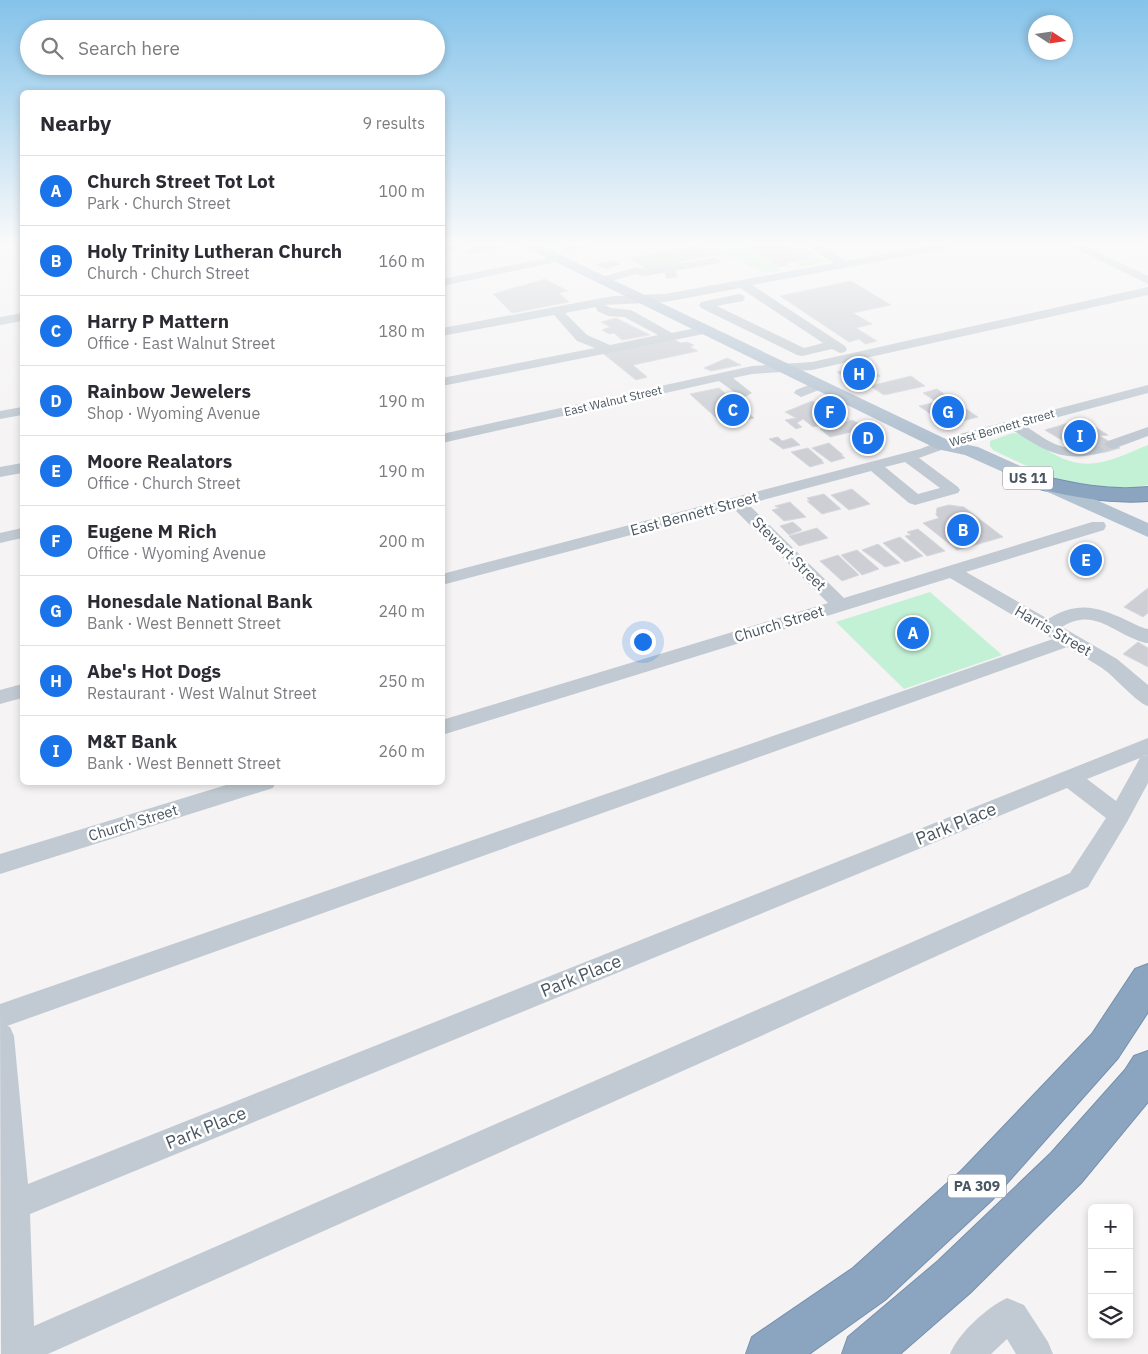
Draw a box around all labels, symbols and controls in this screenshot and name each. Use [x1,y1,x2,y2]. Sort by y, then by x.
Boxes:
north arrow [1028,15,1073,60]
search box [20,20,445,75]
icon: search [38,34,66,62]
text: Search here [78,36,180,60]
text: Nearby [40,109,111,137]
text: 9 results [362,113,425,133]
text: Church Street Tot Lot [87,169,275,193]
text: A [51,181,61,201]
text: 100 m [378,181,425,201]
text: Park · Church Street [87,193,231,213]
text: Holy Trinity Lutheran Church [87,239,342,263]
text: B [51,251,61,271]
text: 160 m [378,251,425,271]
text: Church · Church Street [87,263,250,283]
text: Harry P Mattern [87,309,229,333]
text: C [51,321,61,341]
text: 180 m [378,321,425,341]
text: Office · East Walnut Street [87,333,275,353]
pin: H [843,355,875,393]
text: Rainbow Jewelers [87,379,251,403]
street label: East Walnut Street [562,382,663,419]
text: D [50,391,62,411]
text: 190 m [378,391,425,411]
pin: C [717,391,749,429]
pin: F [814,393,846,431]
pin: G [932,393,964,431]
text: Shop · Wyoming Avenue [87,403,260,423]
street label: West Bennett Street [948,405,1056,450]
pin: I [1064,417,1096,455]
pin: D [852,419,884,457]
text: Moore Realators [87,449,232,473]
text: E [51,461,61,481]
text: 190 m [378,461,425,481]
road number: US 11 [1003,466,1053,489]
text: Office · Church Street [87,473,241,493]
street label: East Bennett Street [628,487,760,540]
pin: B [947,511,979,549]
street label: Stewart Street [748,513,830,595]
text: Eugene M Rich [87,519,217,543]
text: F [51,531,61,551]
text: 200 m [378,531,425,551]
pin: E [1070,541,1102,579]
text: Office · Wyoming Avenue [87,543,266,563]
text: Honesdale National Bank [87,589,312,613]
text: G [50,601,62,621]
text: 240 m [378,601,425,621]
street label: Church Street [732,601,826,646]
street label: Harris Street [1012,601,1095,660]
text: Bank · West Bennett Street [87,613,281,633]
pin: A [897,614,929,652]
your location [630,629,656,655]
text: Abe's Hot Dogs [87,659,221,683]
text: H [50,671,62,691]
text: 250 m [378,671,425,691]
text: Restaurant · West Walnut Street [87,683,317,703]
text: M&T Bank [87,729,177,753]
text: I [53,741,59,761]
text: 260 m [378,741,425,761]
text: Bank · West Bennett Street [87,753,281,773]
street label: Park Place [912,797,1000,850]
street label: Church Street [86,800,180,845]
street label: Park Place [537,949,625,1002]
street label: Park Place [162,1101,250,1154]
road number: PA 309 [948,1174,1006,1198]
map controls [1088,1204,1133,1339]
button: + [1088,1204,1133,1249]
button: − [1088,1249,1133,1294]
button: layers [1088,1294,1133,1339]

